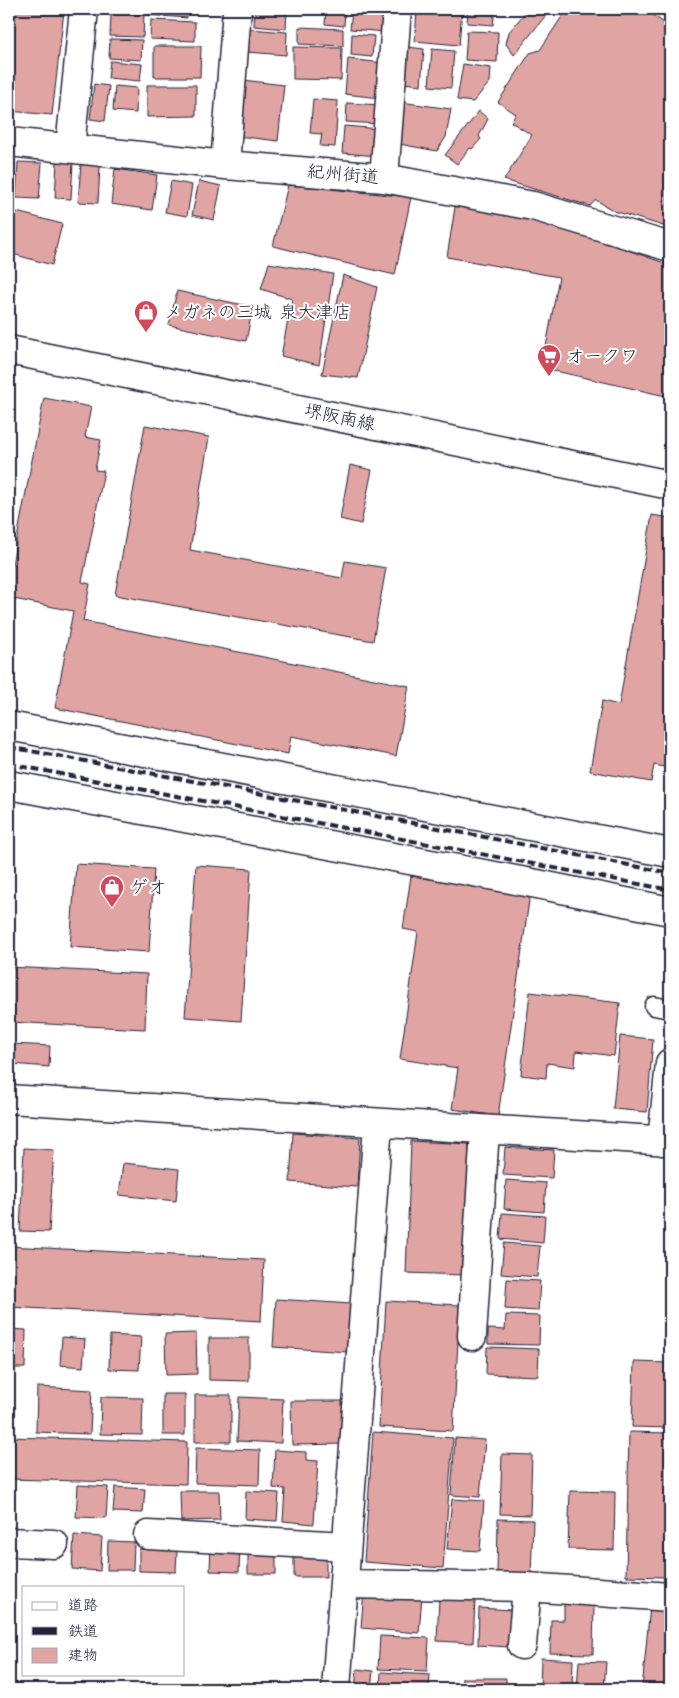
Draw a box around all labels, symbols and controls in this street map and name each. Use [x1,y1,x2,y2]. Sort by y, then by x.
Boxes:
street label: 紀州街道 [306,158,380,193]
shop icon: メガネの三城 泉大津店 [133,299,159,333]
place label: メガネの三城 泉大津店 [164,299,351,328]
supermarket icon: オークワ [536,343,562,377]
place label: オークワ [566,343,638,372]
street label: 堺阪南線 [301,397,378,440]
shop icon: ゲオ [99,874,125,908]
place label: ゲオ [130,874,166,903]
legend [22,1586,185,1676]
text: 道路 [68,1594,98,1618]
text: 鉄道 [68,1620,98,1644]
text: 建物 [68,1644,98,1668]

